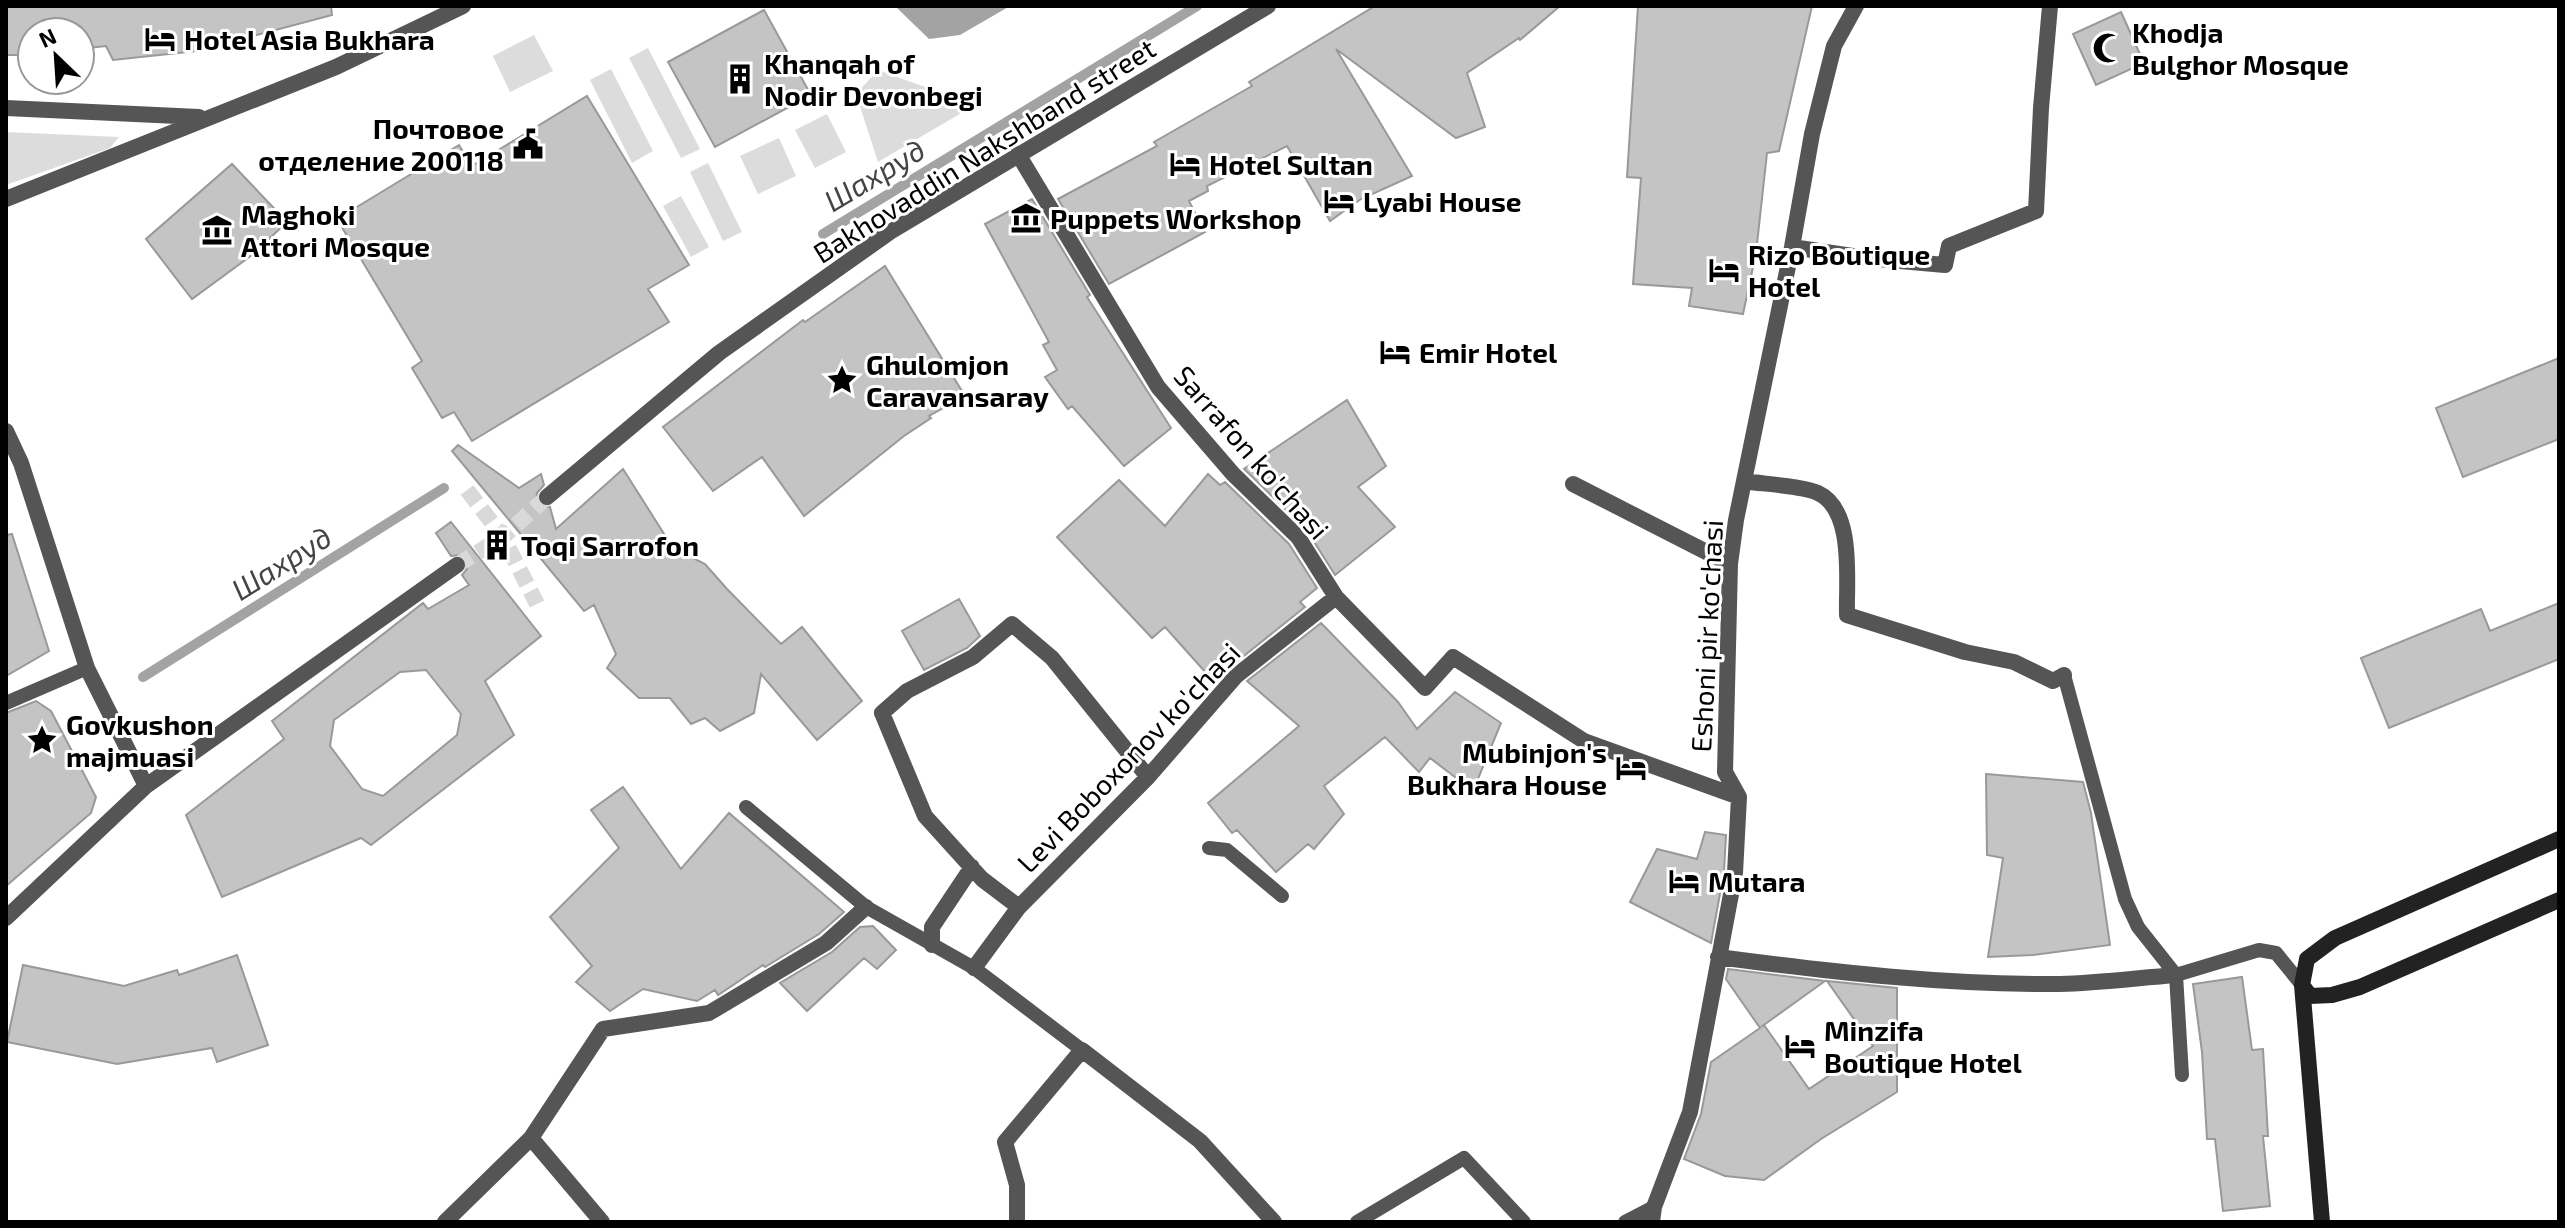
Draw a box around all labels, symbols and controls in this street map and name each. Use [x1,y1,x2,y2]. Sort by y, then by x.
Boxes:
place label: Khodja Bulghor Mosque [2132,15,2349,81]
north arrow [16,16,96,96]
text: N [34,22,60,52]
hotel icon: Hotel Asia Bukhara [143,22,177,56]
place label: Hotel Asia Bukhara [184,22,435,56]
street label: Bakhovaddin Nakshband street [807,30,1161,270]
mosque icon: Khodja Bulghor Mosque [2091,31,2125,65]
place label: Khanqah of Nodir Devonbegi [764,46,983,112]
building icon: Khanqah of Nodir Devonbegi [723,62,757,96]
place label: Почтовое отделение 200118 [258,111,504,177]
public building icon: Почтовое отделение 200118 [511,127,545,161]
water label: Шахруд [817,130,931,218]
hotel icon: Hotel Sultan [1168,147,1202,181]
place label: Hotel Sultan [1209,147,1373,181]
hotel icon: Lyabi House [1322,184,1356,218]
place label: Lyabi House [1363,184,1522,218]
place label: Maghoki Attori Mosque [241,197,430,263]
museum icon: Puppets Workshop [1009,201,1043,235]
place label: Puppets Workshop [1050,201,1302,235]
museum icon: Maghoki Attori Mosque [200,213,234,247]
place label: Rizo Boutique Hotel [1748,237,1930,303]
hotel icon: Rizo Boutique Hotel [1707,253,1741,287]
hotel icon: Emir Hotel [1378,335,1412,369]
place label: Emir Hotel [1419,335,1558,369]
place label: Ghulomjon Caravansaray [866,347,1049,413]
street label: Sarrafon ko'chasi [1167,358,1337,546]
place icon: Ghulomjon Caravansaray [825,363,859,397]
water label: Шахруд [224,517,338,607]
street label: Eshoni pir ko'chasi [1683,519,1729,753]
building icon: Toqi Sarrofon [480,528,514,562]
place label: Toqi Sarrofon [521,528,699,562]
street label: Levi Boboxonov ko'chasi [1009,635,1247,879]
place label: Govkushon majmuasi [66,707,214,773]
place icon: Govkushon majmuasi [25,723,59,757]
place label: Mubinjon's Bukhara House [1407,735,1607,801]
hotel icon: Mubinjon's Bukhara House [1614,751,1648,785]
hotel icon: Mutara [1667,864,1701,898]
place label: Mutara [1708,864,1806,898]
place label: Minzifa Boutique Hotel [1824,1013,2022,1079]
hotel icon: Minzifa Boutique Hotel [1783,1029,1817,1063]

